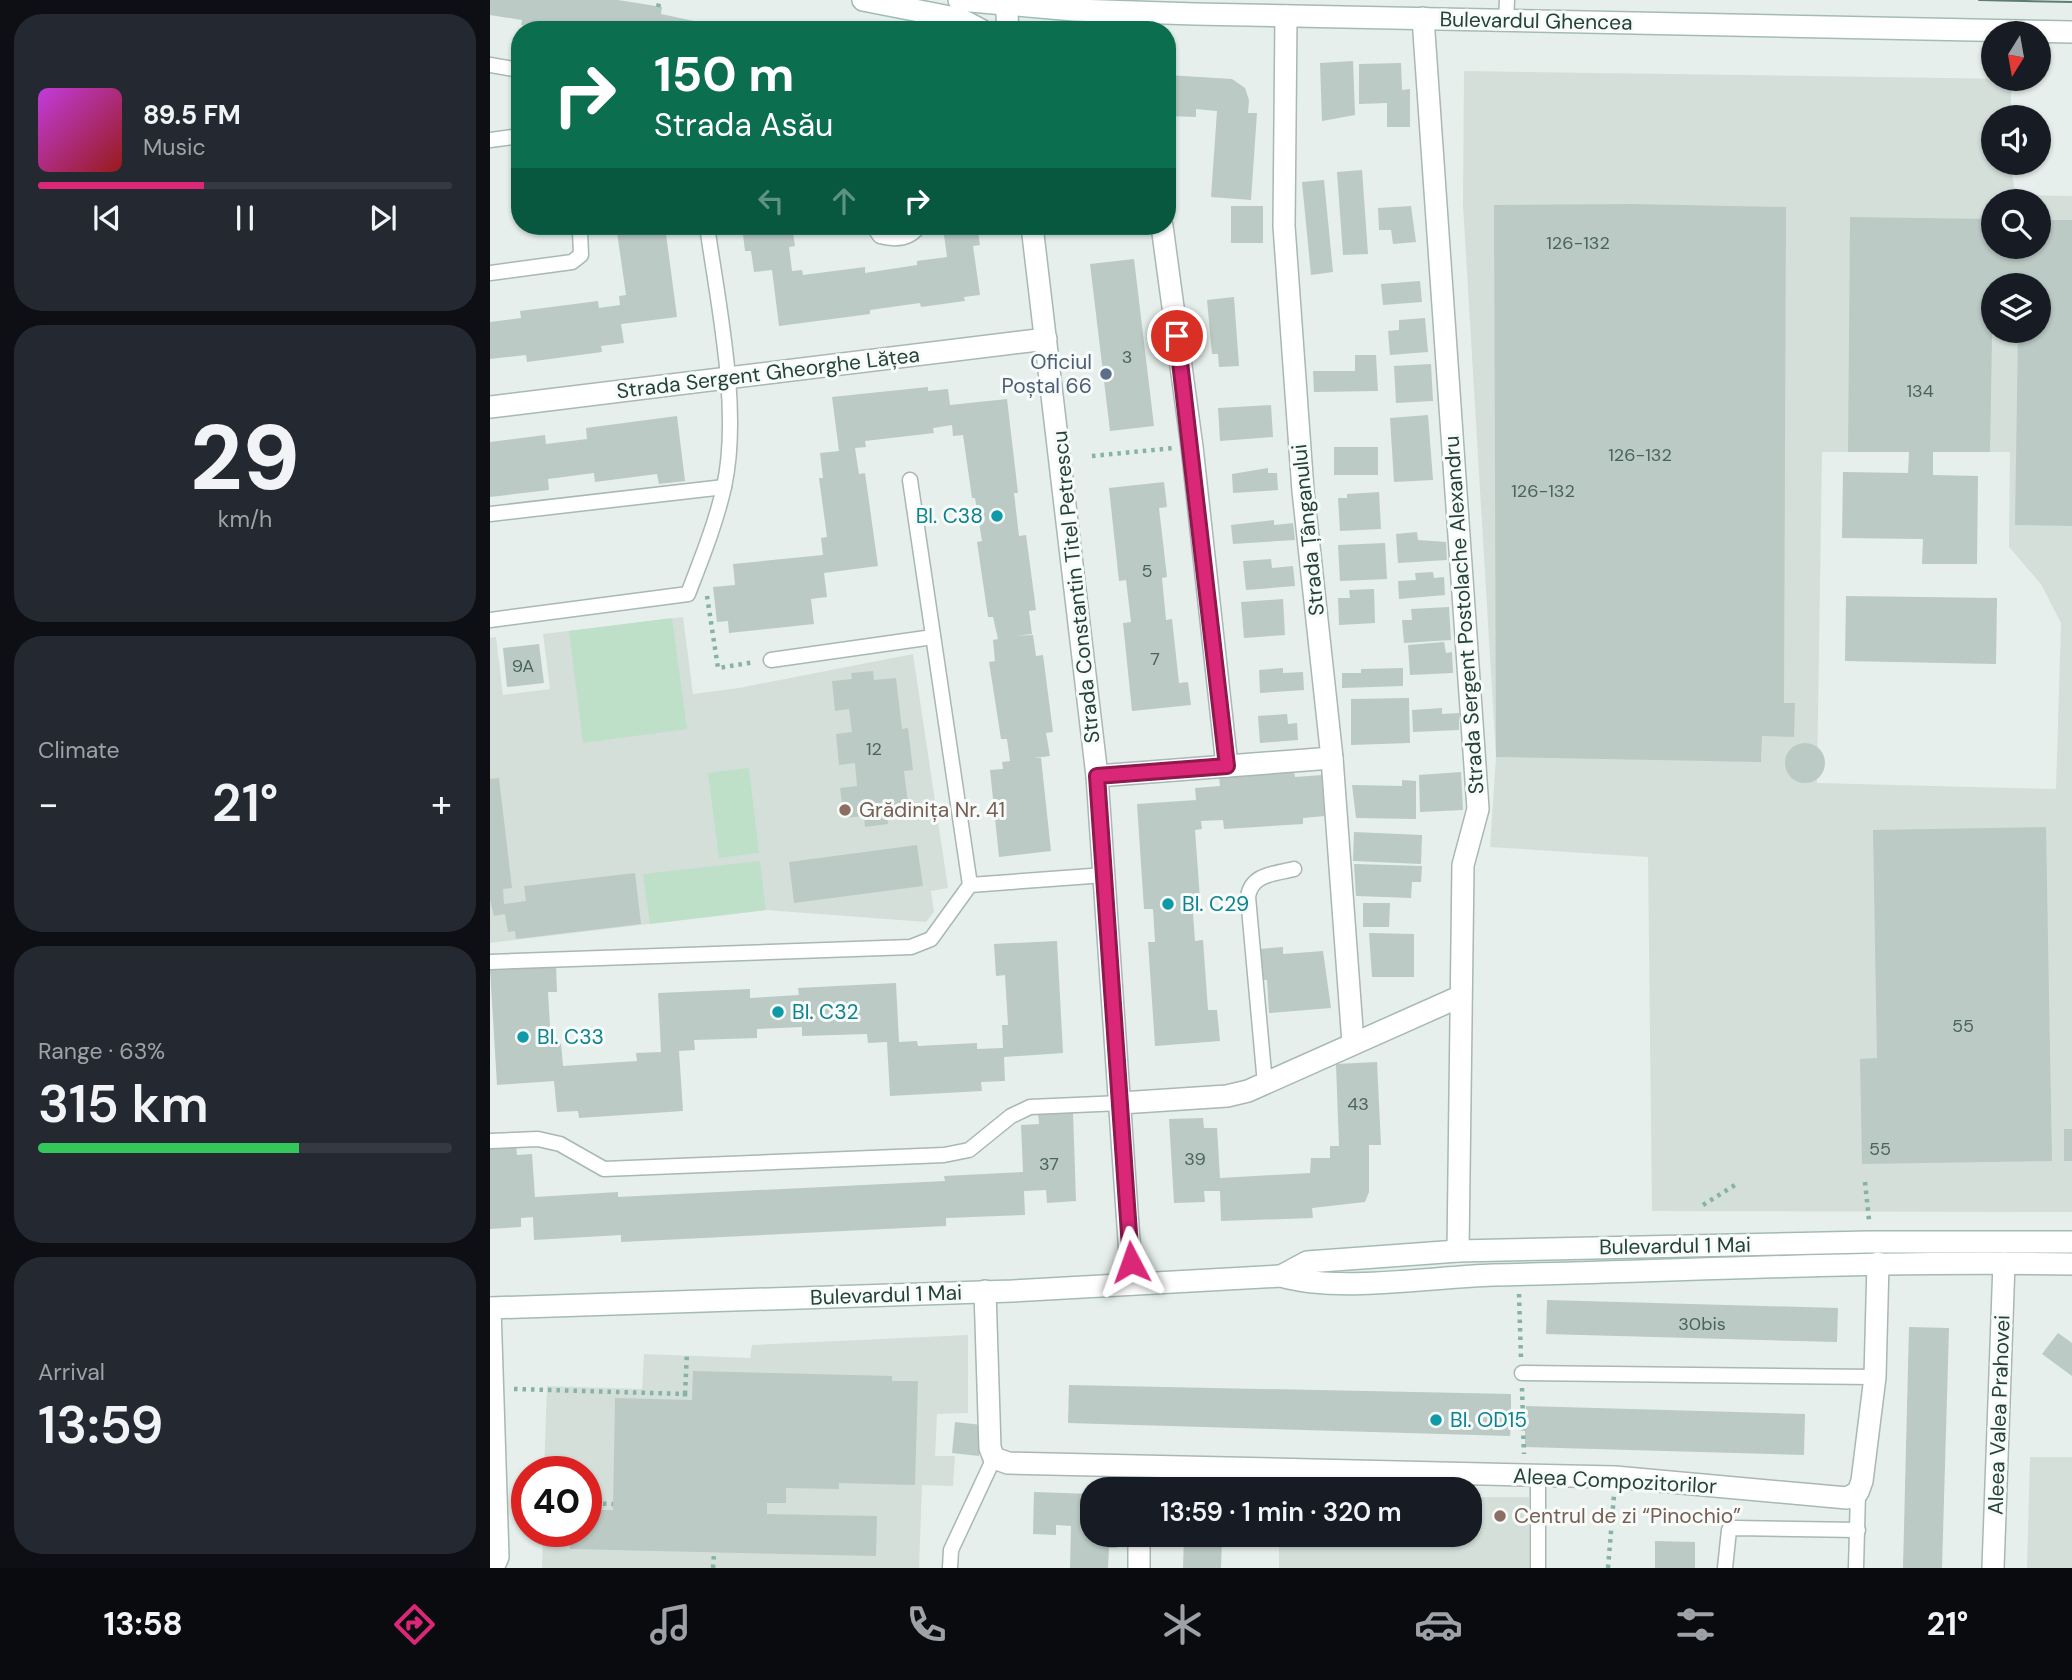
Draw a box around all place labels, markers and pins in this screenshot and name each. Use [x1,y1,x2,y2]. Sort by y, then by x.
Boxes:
pin [1147,306,1207,366]
place label: Oficiul Poștal 66 [1002,348,1092,400]
marker: Oficiul Poștal 66 [1098,366,1114,382]
place label: Bl. C38 [916,502,983,530]
marker: Bl. C38 [989,508,1005,524]
place label: Grădinița Nr. 41 [859,796,1005,824]
marker: Grădinița Nr. 41 [837,802,853,818]
place label: Bl. C29 [1182,890,1249,918]
marker: Bl. C29 [1160,896,1176,912]
place label: Bl. C32 [792,998,859,1026]
marker: Bl. C32 [770,1004,786,1020]
place label: Bl. C33 [537,1023,604,1051]
marker: Bl. C33 [515,1029,531,1045]
place label: Bl. OD15 [1450,1406,1527,1434]
marker: Bl. OD15 [1428,1412,1444,1428]
place label: Centrul de zi “Pinochio” [1514,1502,1741,1530]
marker: Centrul de zi “Pinochio” [1492,1508,1508,1524]

